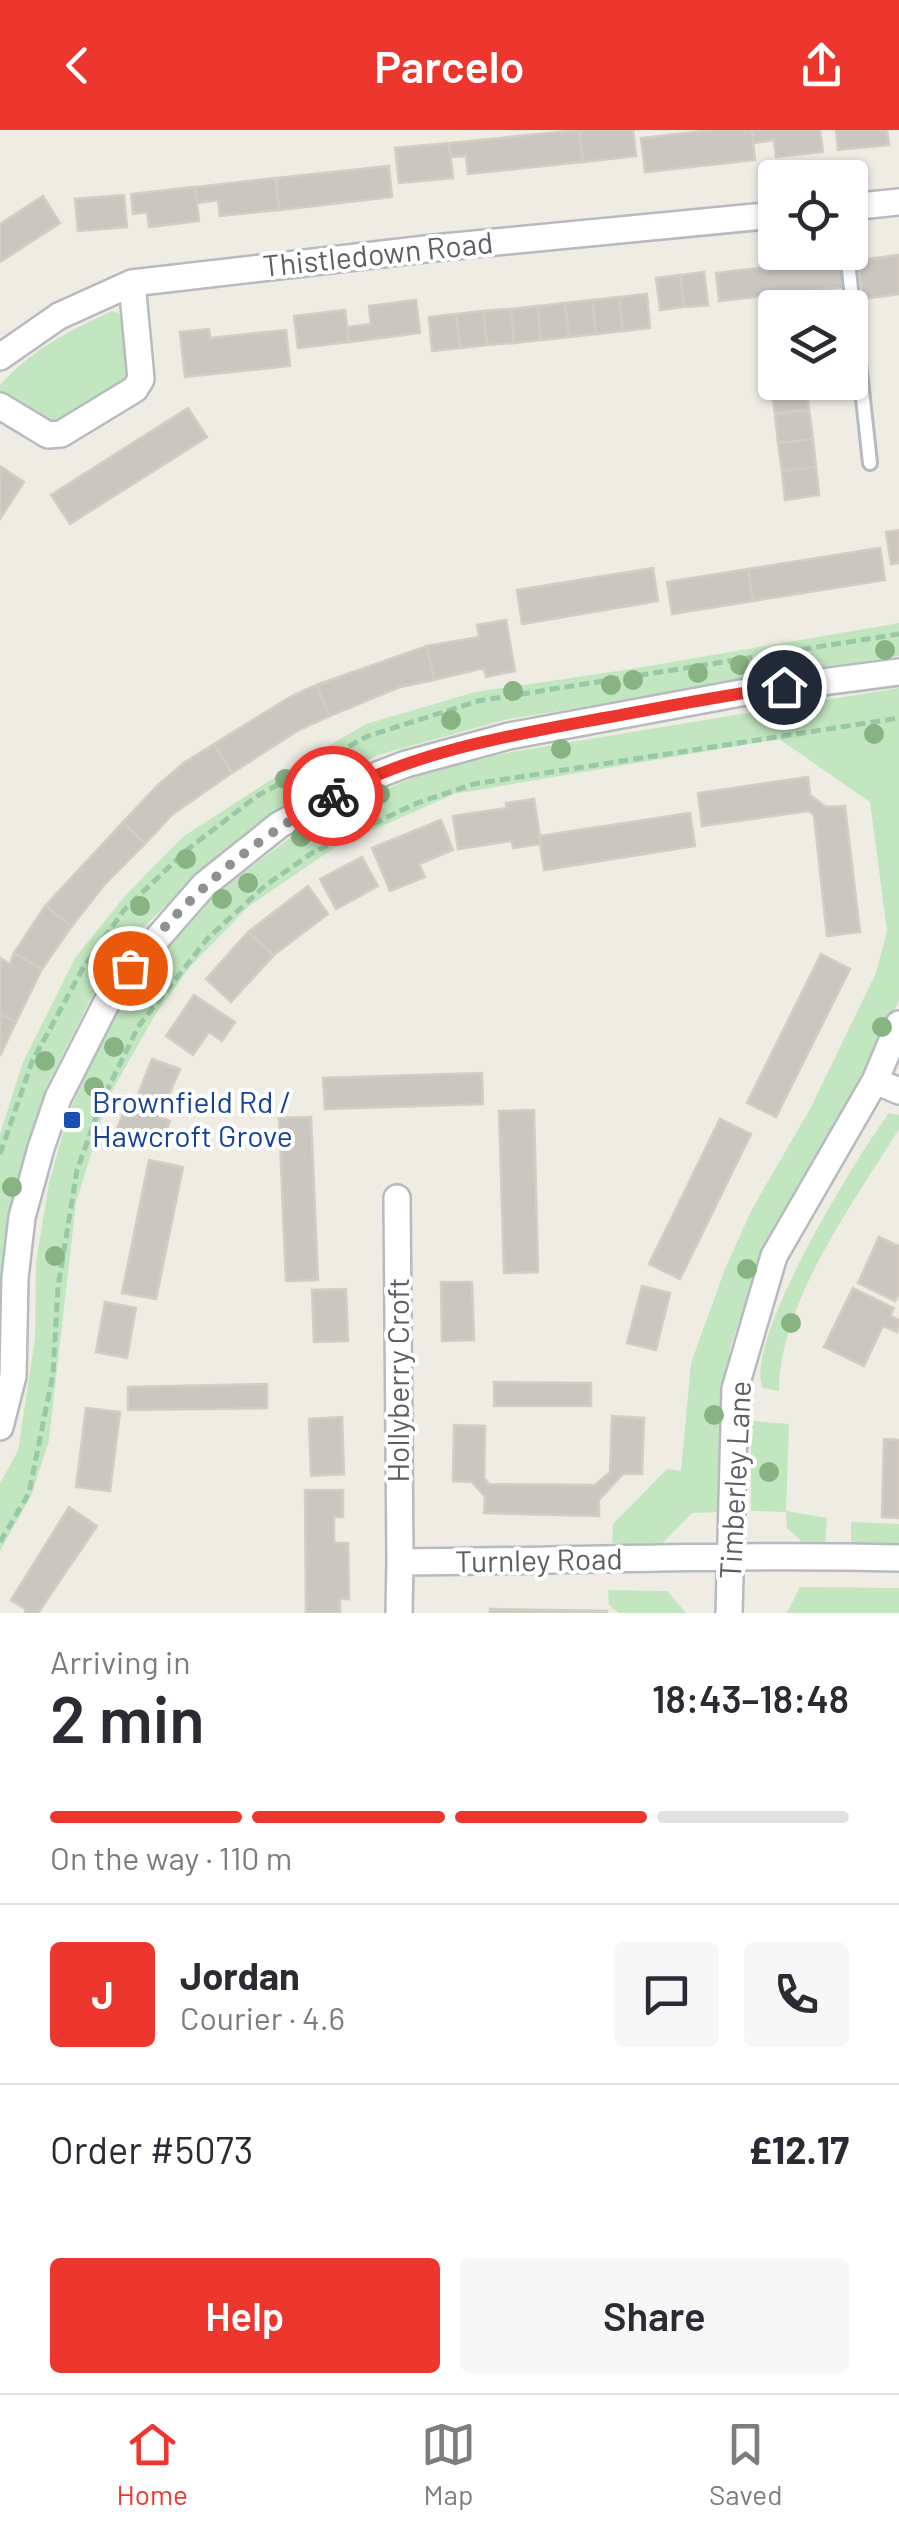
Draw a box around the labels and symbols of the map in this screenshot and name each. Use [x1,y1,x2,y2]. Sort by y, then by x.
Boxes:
street label: Thistledown Road [261,223,495,283]
pin [742,645,827,730]
courier [283,746,383,846]
pin [88,926,173,1011]
place label: Brownfield Rd / Hawcroft Grove [92,1083,293,1153]
marker: Brownfield Rd / Hawcroft Grove [61,1109,83,1131]
street label: Hollyberry Croft [379,1277,415,1483]
street label: Timberley Lane [711,1380,757,1580]
street label: Turnley Road [455,1540,623,1578]

